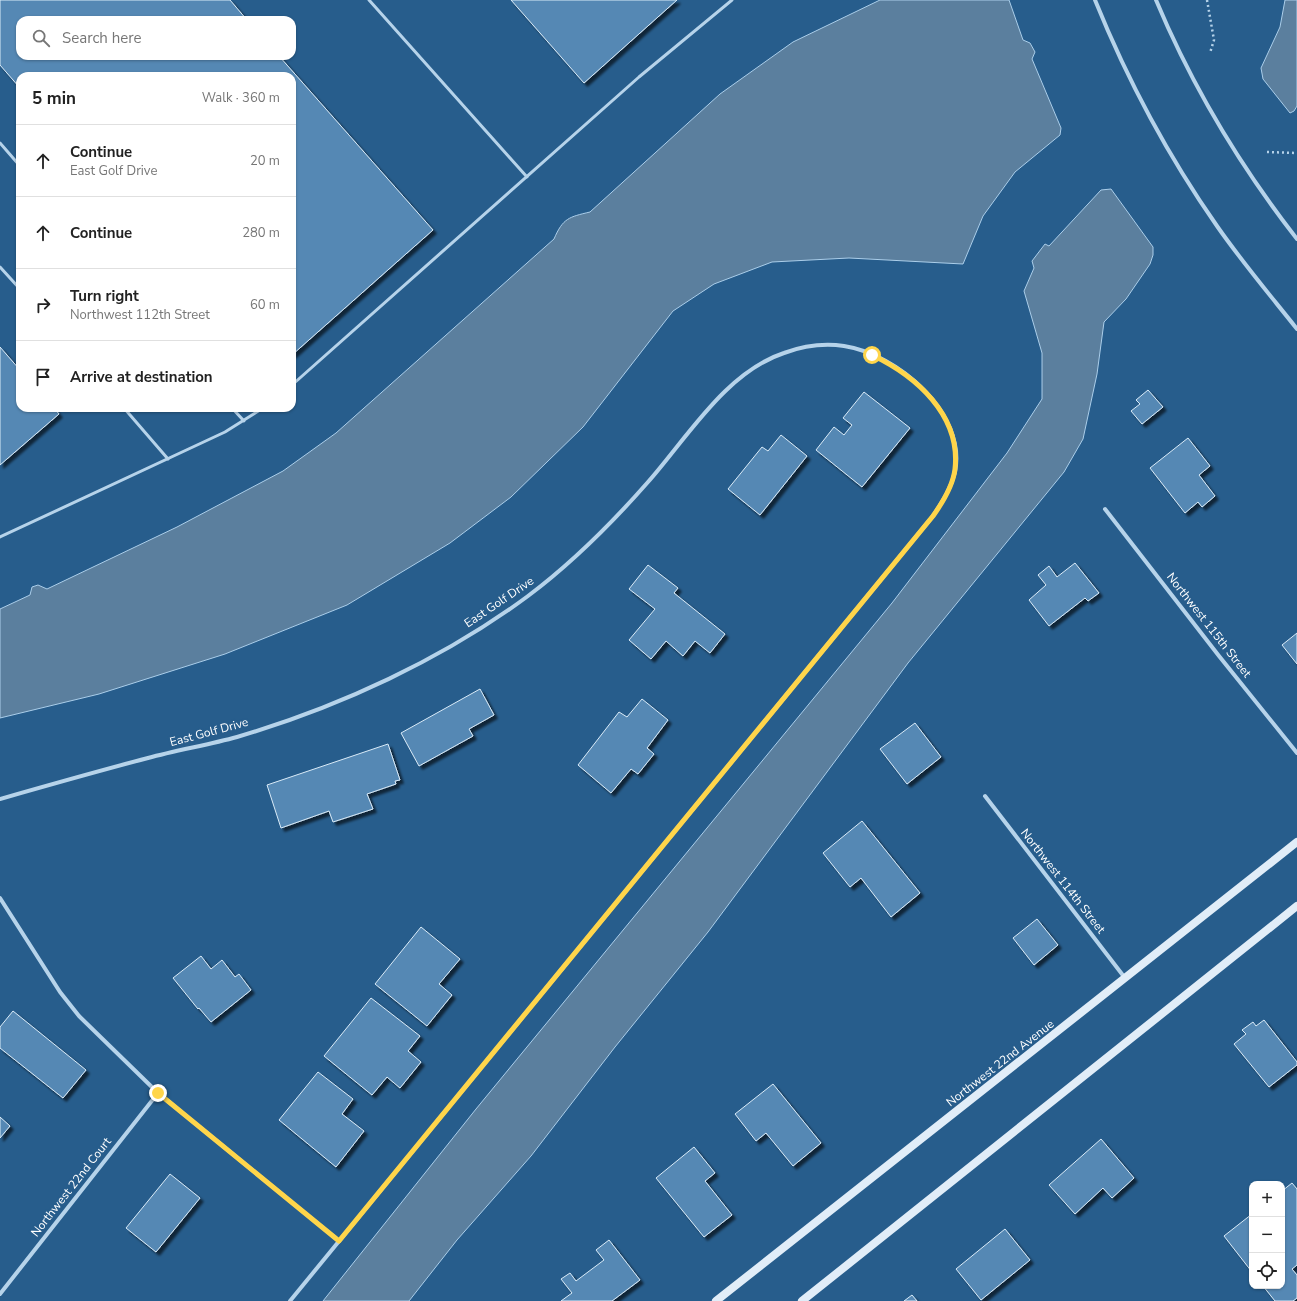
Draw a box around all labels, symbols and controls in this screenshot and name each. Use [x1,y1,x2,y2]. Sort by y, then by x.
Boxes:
search box [16,16,296,60]
icon: search [30,27,52,49]
text: Search here [62,28,142,48]
text: 5 min [32,87,76,110]
text: Walk · 360 m [202,89,280,107]
text: Continue [70,142,132,162]
icon: ahead [32,150,54,172]
text: 20 m [250,152,280,170]
text: East Golf Drive [70,162,157,180]
icon: ahead [32,222,54,244]
text: Continue [70,223,132,243]
text: 280 m [242,224,280,242]
text: Turn right [70,286,139,306]
icon: right [32,294,54,316]
text: 60 m [250,296,280,314]
text: Northwest 112th Street [70,306,210,324]
route start [863,346,881,364]
icon: arrive [32,366,54,388]
text: Arrive at destination [70,367,213,387]
street label: Northwest 115th Street [1163,569,1255,681]
street label: East Golf Drive [461,573,537,631]
street label: East Golf Drive [168,714,250,750]
street label: Northwest 114th Street [1017,825,1109,937]
street label: Northwest 22nd Avenue [943,1016,1057,1110]
route end [149,1084,167,1102]
street label: Northwest 22nd Court [27,1134,115,1240]
map controls [1249,1181,1285,1289]
button: + [1249,1181,1285,1217]
button: − [1249,1217,1285,1253]
button: locate [1249,1253,1285,1289]

